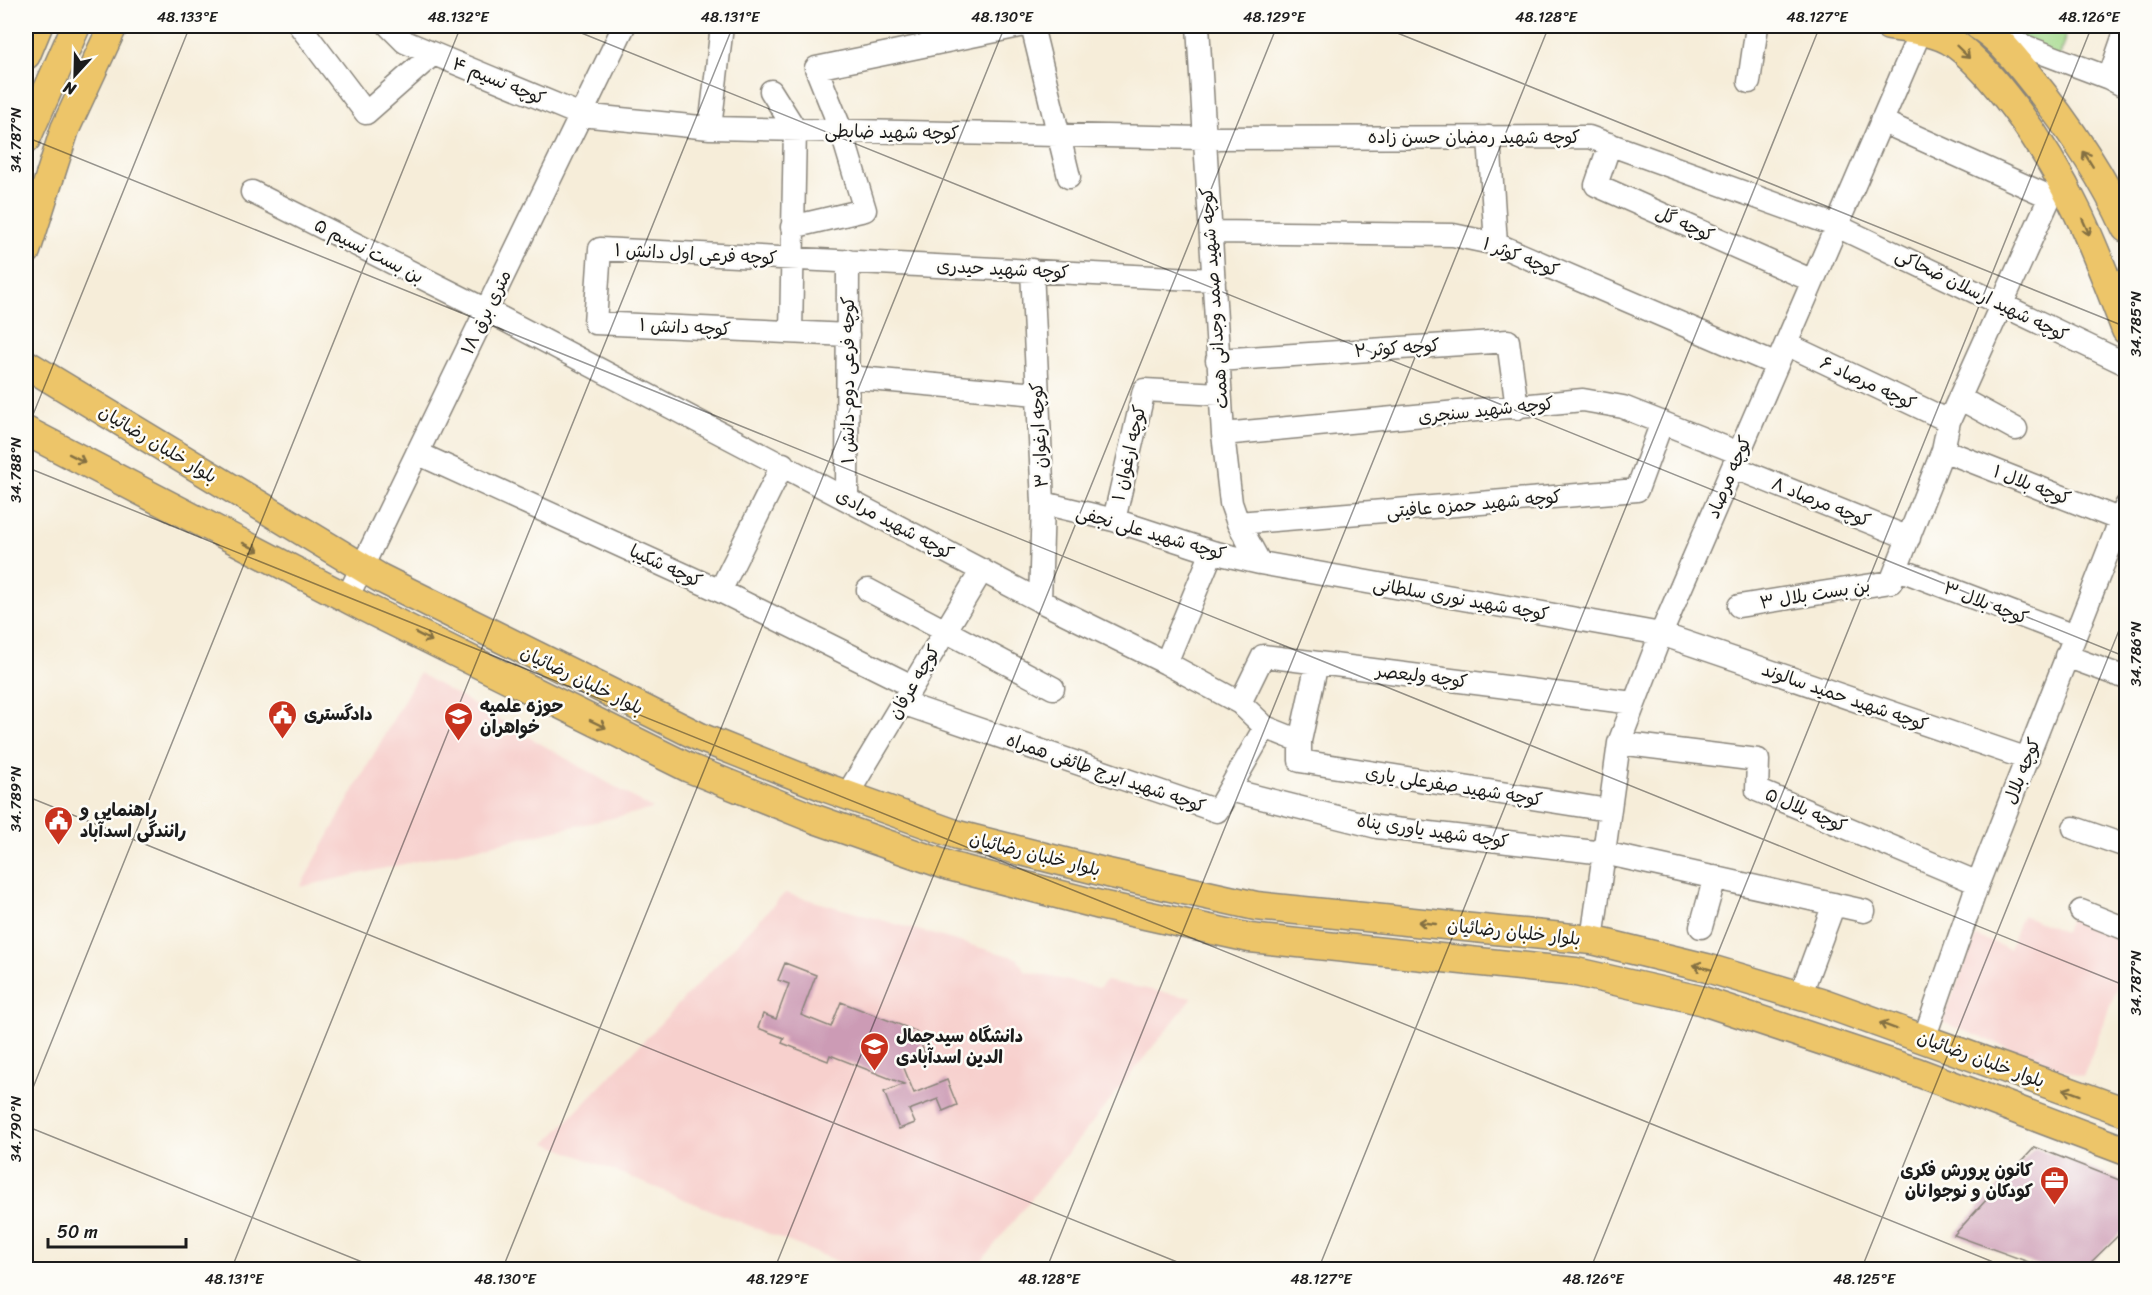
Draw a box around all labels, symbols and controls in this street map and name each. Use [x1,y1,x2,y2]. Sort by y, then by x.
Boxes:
text: 48.133°E [157,4,219,30]
text: 48.132°E [427,4,490,30]
text: 48.131°E [701,4,761,30]
text: 48.130°E [971,4,1035,30]
text: 48.129°E [1243,4,1307,30]
text: 48.128°E [1515,4,1579,30]
text: 48.127°E [1786,4,1849,30]
text: 48.126°E [2058,4,2121,30]
one-way arrow [1955,44,1970,59]
north arrow [45,45,105,105]
street label: کوچه نسیم ۴ [447,48,551,114]
text: N [58,73,81,104]
text: 34.787°N [3,107,29,173]
street label: کوچه شهید ضابطی [824,115,960,149]
street label: کوچه شهید رمضان حسن زاده [1368,121,1580,153]
one-way arrow [2081,151,2093,168]
street label: کوچه شهید صمد وجدانی همت [1190,186,1238,410]
street label: کوچه گل [1650,197,1720,251]
street label: بن بست نسیم ۵ [308,209,430,293]
one-way arrow [2080,218,2092,236]
street label: کوچه کوثر ۱ [1478,228,1564,286]
street label: کوچه فرعی اول دانش ۱ [614,234,779,274]
street label: کوچه شهید ارسلان ضحاکی [1890,239,2074,351]
street label: کوچه شهید حیدری [936,250,1070,288]
street label: ۱۸ متری برق [452,264,520,360]
text: 34.785°N [2123,291,2149,357]
street label: کوچه فرعی دوم دانش ۱ [832,296,864,464]
street label: کوچه دانش ۱ [638,309,732,345]
street label: کوچه کوثر ۲ [1353,329,1441,367]
street label: کوچه مرصاد ۶ [1815,347,1922,419]
street label: کوچه ارغوان ۳ [1020,381,1058,489]
street label: کوچه شهید سنجری [1417,387,1556,433]
street label: بلوار خلبان رضائیان [92,396,224,492]
street label: کوچه ارغوان ۱ [1102,402,1156,504]
street label: کوچه مرصاد [1697,430,1761,524]
text: 34.788°N [3,437,29,503]
one-way arrow [68,453,86,464]
street label: کوچه بلال ۱ [1988,456,2076,515]
street label: کوچه مرصاد ۸ [1766,468,1876,537]
street label: کوچه شهید مرادی [830,479,960,569]
street label: کوچه شهید حمزه عافیتی [1385,480,1563,528]
street label: کوچه شهید علی نجفی [1072,496,1230,570]
street label: کوچه شکیبا [624,535,708,597]
one-way arrow [241,542,259,554]
street label: کوچه شهید نوری سلطانی [1370,568,1552,630]
street label: بن بست بلال ۳ [1757,569,1873,619]
street label: کوچه بلال ۳ [1939,572,2034,634]
text: 34.786°N [2123,621,2149,687]
one-way arrow [414,632,432,643]
street label: بلوار خلبان رضائیان [515,636,649,724]
street label: کوچه عرفان [879,638,949,726]
street label: کوچه شهید حمید سالوند [1757,653,1933,741]
street label: کوچه ولیعصر [1372,654,1470,698]
place label: حوزه علمیه خواهران [480,690,564,743]
public building icon: دادگستری [267,698,299,740]
place label: دادگستری [304,698,373,730]
school or university icon: حوزه علمیه خواهران [443,700,475,742]
one-way arrow [589,719,607,731]
street label: کوچه شهید ایرج طائفی همراه [1002,724,1210,822]
street label: کوچه بلال [1994,732,2050,809]
street label: کوچه شهید صفرعلی یاری [1363,756,1545,816]
text: 34.789°N [3,766,29,832]
street label: کوچه بلال ۵ [1760,778,1853,842]
place label: راهنمایی و رانندگی اسدآباد [78,794,186,847]
public building icon: راهنمایی و رانندگی اسدآباد [43,804,75,846]
street label: کوچه شهید یاوری پناه [1355,804,1511,858]
street label: بلوار خلبان رضائیان [966,822,1104,886]
street label: بلوار خلبان رضائیان [1446,909,1582,955]
one-way arrow [1418,917,1438,928]
text: 34.787°N [2123,950,2149,1016]
one-way arrow [1693,961,1712,973]
one-way arrow [1879,1019,1898,1030]
place label: دانشگاه سیدجمال الدین اسدآبادی [896,1020,1023,1073]
street label: بلوار خلبان رضائیان [1913,1021,2049,1097]
school or university icon: دانشگاه سیدجمال الدین اسدآبادی [859,1030,891,1072]
one-way arrow [2063,1086,2081,1097]
text: 34.790°N [3,1095,29,1162]
place label: کانون پرورش فکری کودکان و نوجوانان [1900,1154,2033,1207]
office icon: کانون پرورش فکری کودکان و نوجوانان [2038,1164,2070,1206]
scale bar [48,1211,186,1249]
text: 50 m [57,1216,98,1248]
text: 48.131°E [205,1266,265,1292]
text: 48.130°E [474,1266,538,1292]
text: 48.129°E [746,1266,810,1292]
text: 48.128°E [1018,1266,1082,1292]
text: 48.127°E [1290,1266,1353,1292]
text: 48.126°E [1562,1266,1625,1292]
text: 48.125°E [1833,1266,1897,1292]

